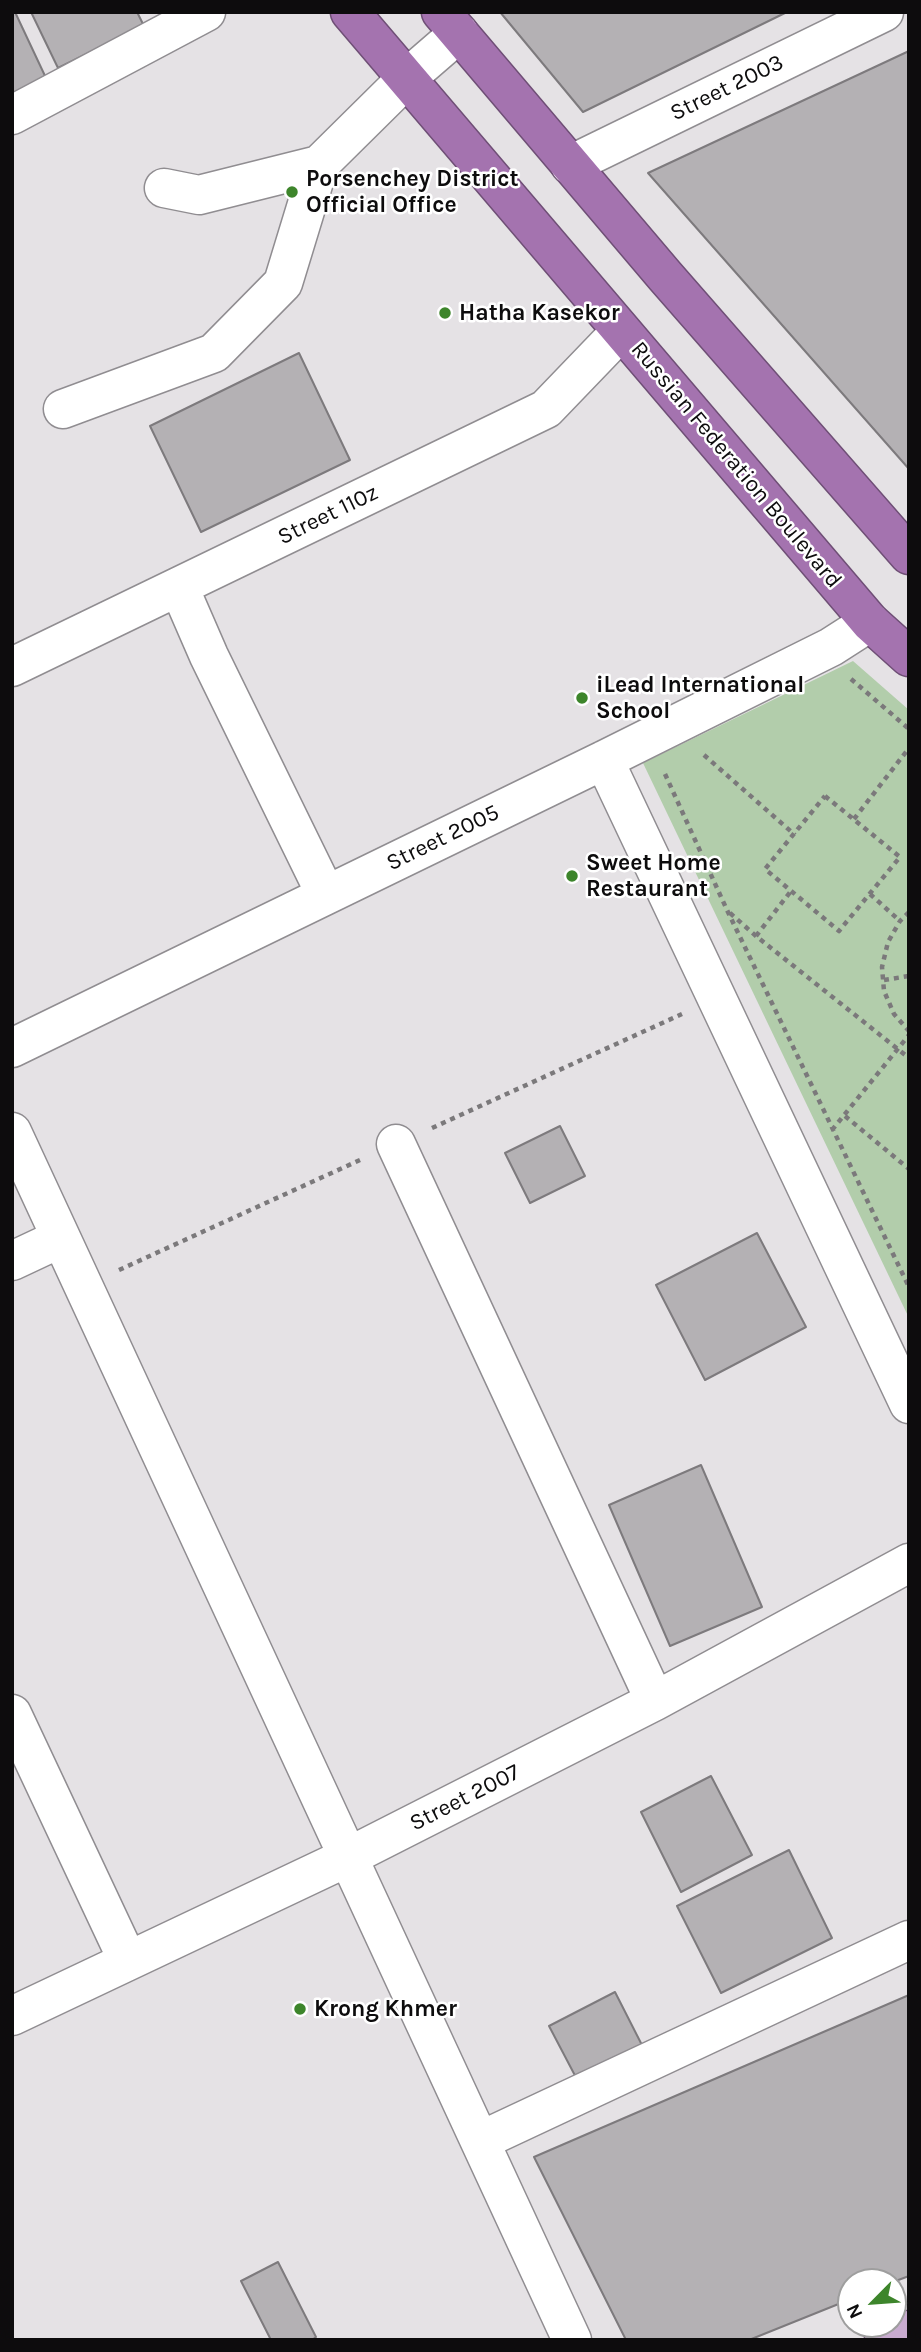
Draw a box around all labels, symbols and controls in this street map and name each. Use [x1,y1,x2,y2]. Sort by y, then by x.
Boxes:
street label: Street 2003 [666,49,788,127]
place label: Porsenchey District Official Office [306,165,519,219]
marker: Porsenchey District Official Office [284,184,300,200]
place label: Hatha Kasekor [459,299,620,327]
marker: Hatha Kasekor [437,305,453,321]
street label: Russian Federation Boulevard [625,336,847,594]
street label: Street 110z [273,479,383,551]
place label: iLead International School [596,671,804,725]
marker: iLead International School [574,690,590,706]
street label: Street 2005 [382,799,504,877]
place label: Sweet Home Restaurant [586,849,721,903]
marker: Sweet Home Restaurant [564,868,580,884]
street label: Street 2007 [405,1758,525,1838]
place label: Krong Khmer [314,1995,457,2023]
marker: Krong Khmer [292,2001,308,2017]
north arrow [837,2268,907,2338]
text: N [842,2300,868,2322]

